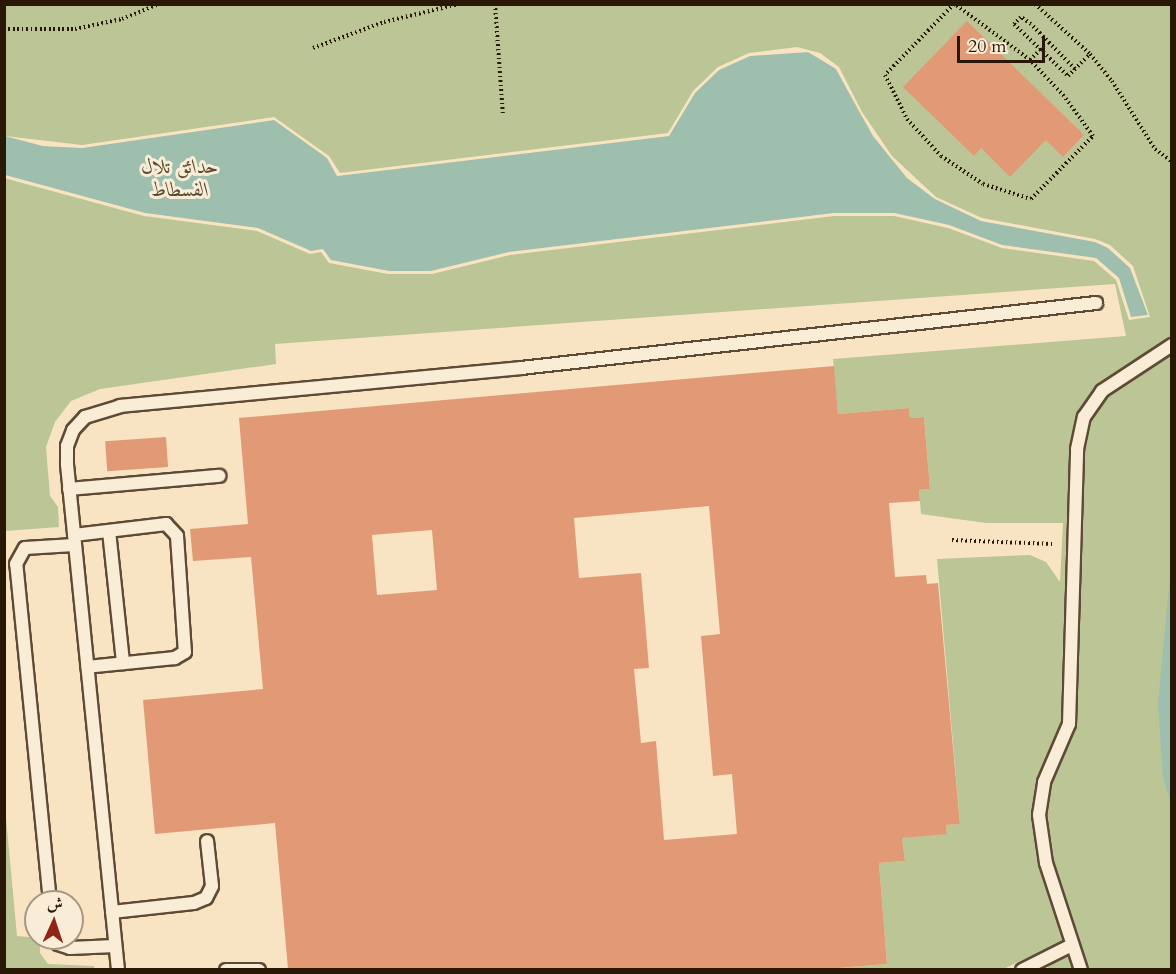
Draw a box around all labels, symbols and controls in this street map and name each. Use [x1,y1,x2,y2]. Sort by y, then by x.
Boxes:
scale bar [960,24,1048,62]
text: 20 m [968,34,1007,59]
park label: حدائق تلال الفسطاط [141,155,219,202]
north arrow [24,890,84,950]
text: ش [46,893,63,915]

